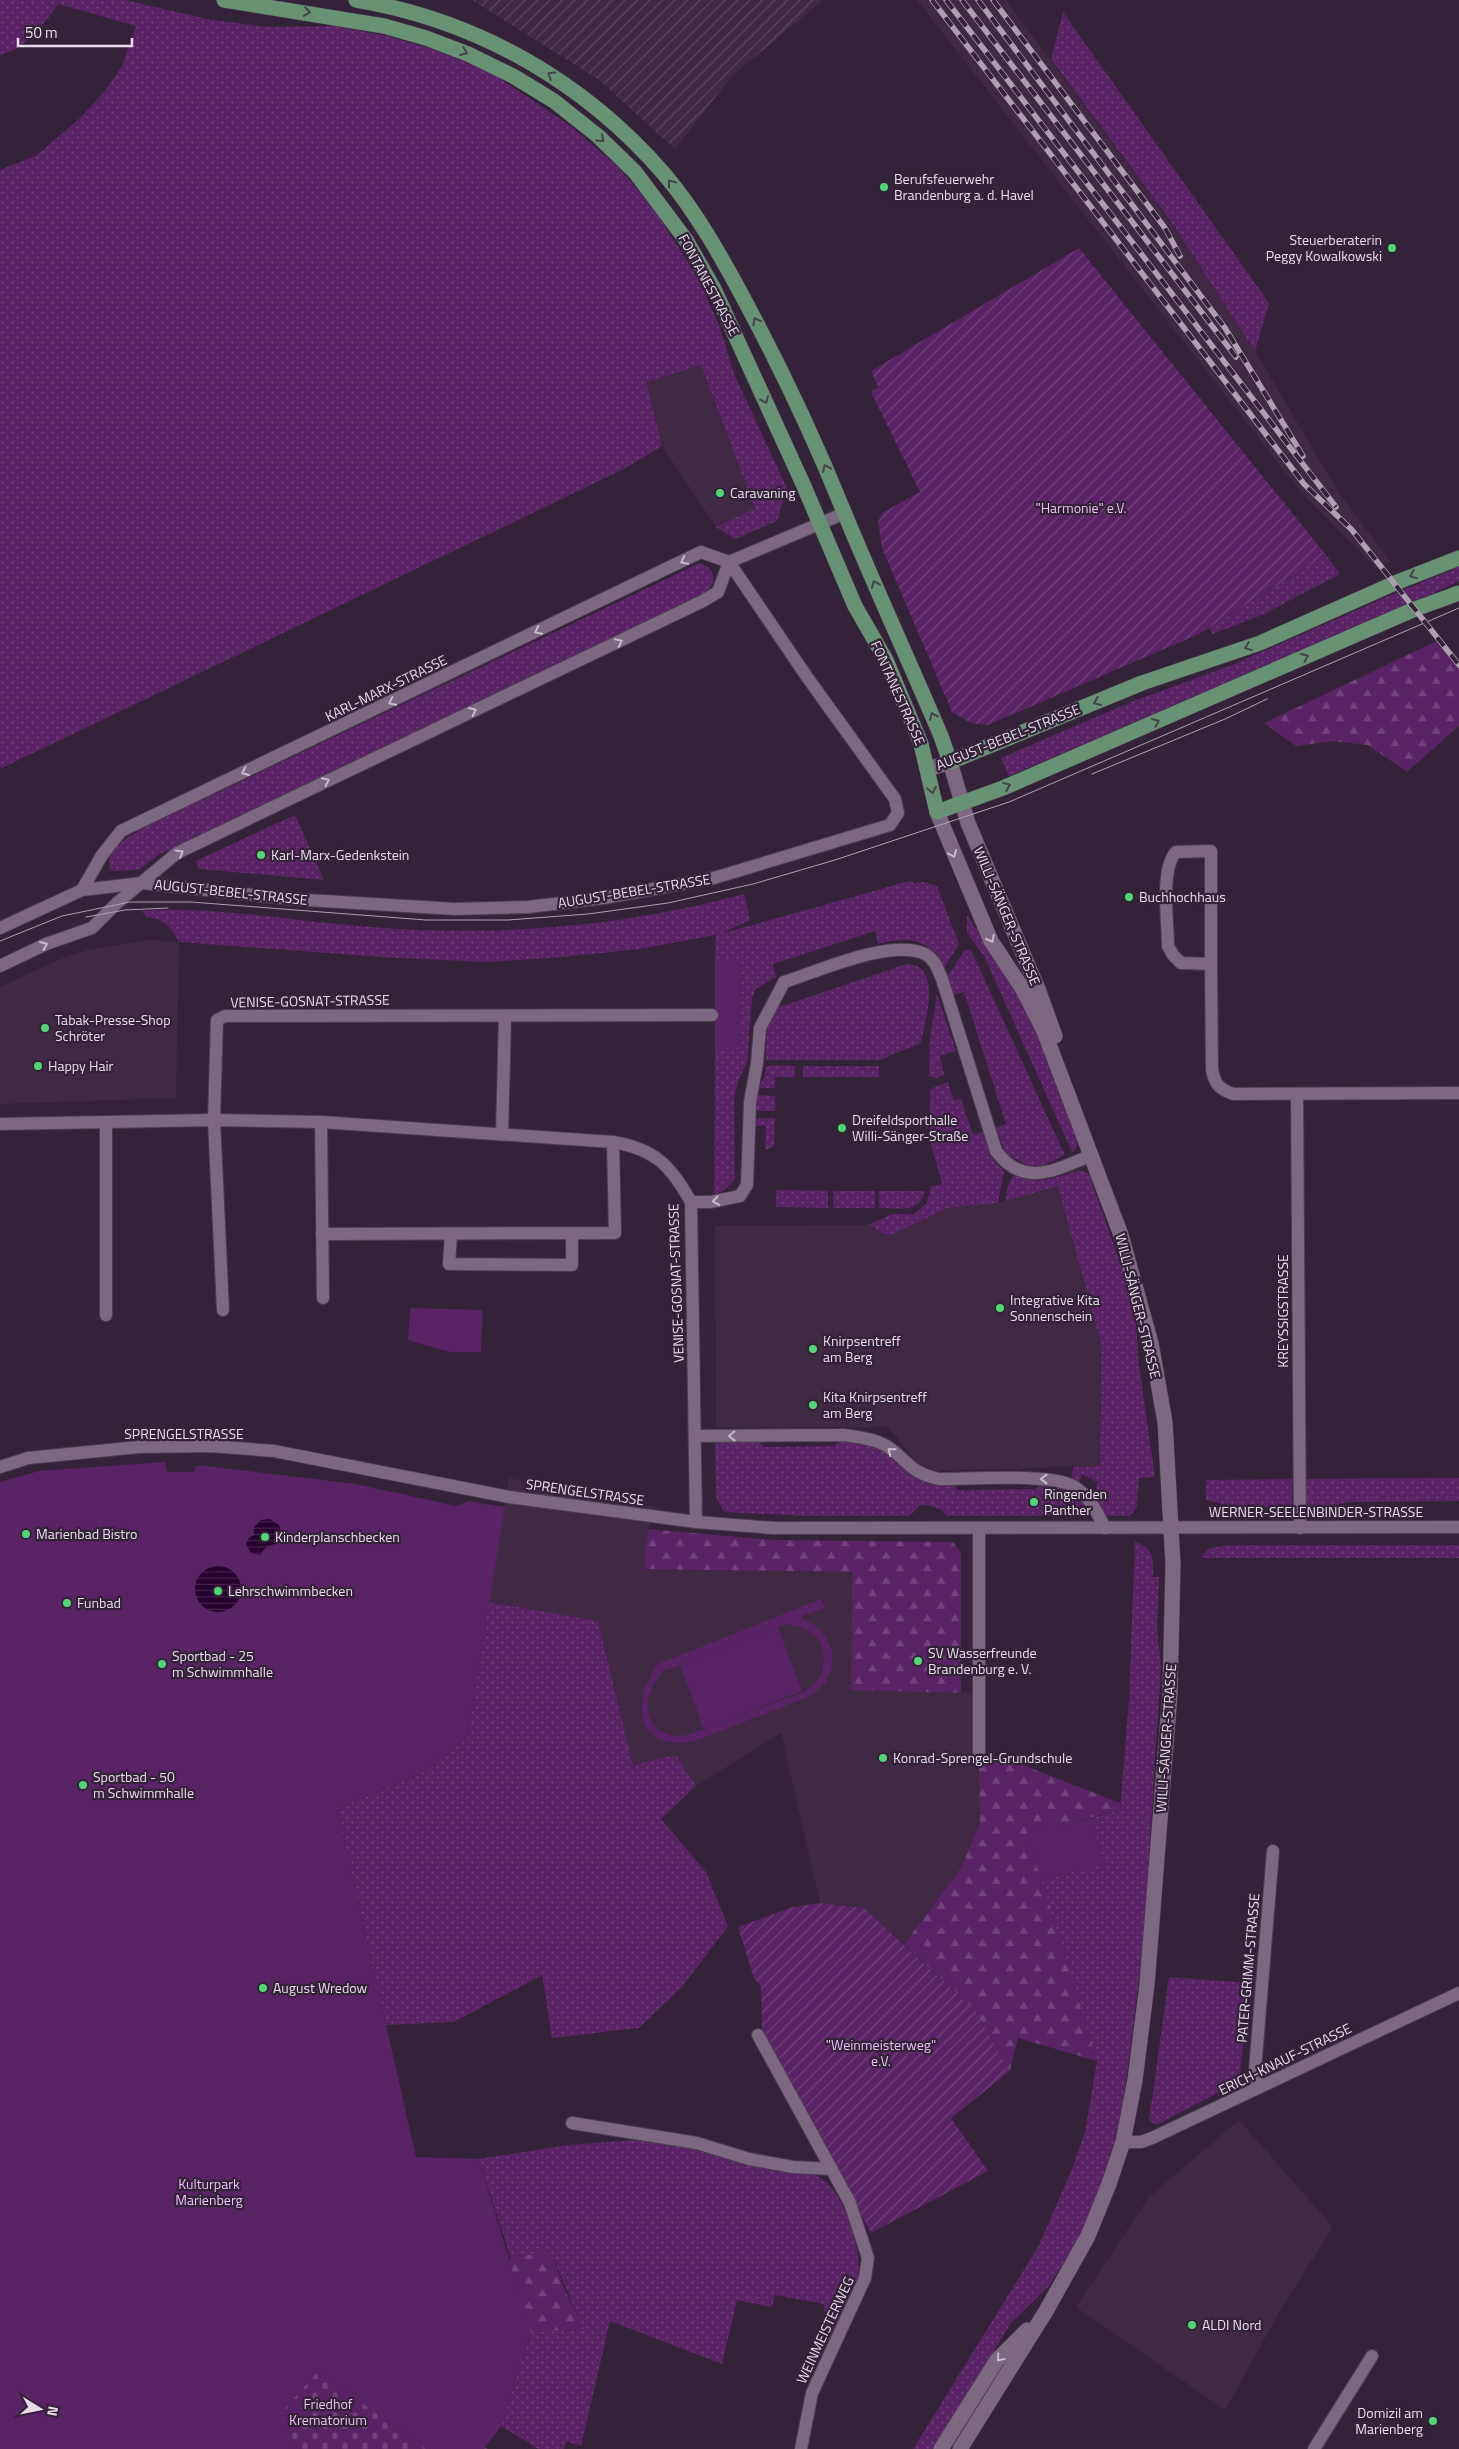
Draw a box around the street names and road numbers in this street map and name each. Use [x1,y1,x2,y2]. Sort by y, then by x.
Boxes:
street label: FONTANESTRASSE [674,230,745,340]
street label: FONTANESTRASSE [866,637,931,749]
street label: KARL-MARX-STRASSE [321,649,450,726]
street label: AUGUST-BEBEL-STRASSE [933,698,1083,775]
street label: WILLI-SÄNGER-STRASSE [969,843,1046,989]
street label: AUGUST-BEBEL-STRASSE [556,868,712,913]
street label: AUGUST-BEBEL-STRASSE [153,873,309,910]
street label: VENISE-GOSNAT-STRASSE [230,989,390,1012]
street label: VENISE-GOSNAT-STRASSE [662,1203,689,1363]
street label: WILLI-SÄNGER-STRASSE [1110,1231,1167,1381]
street label: KREYSSIGSTRASSE [1272,1254,1293,1368]
street label: SPRENGELSTRASSE [124,1423,244,1444]
street label: SPRENGELSTRASSE [524,1473,646,1510]
street label: WERNER-SEELENBINDER-STRASSE [1209,1501,1423,1522]
street label: WILLI-SÄNGER-STRASSE [1150,1663,1181,1813]
street label: PATER-GRIMM-STRASSE [1231,1892,1265,2044]
street label: ERICH-KNAUF-STRASSE [1215,2017,1355,2100]
street label: WEINMEISTERWEG [791,2273,859,2387]

